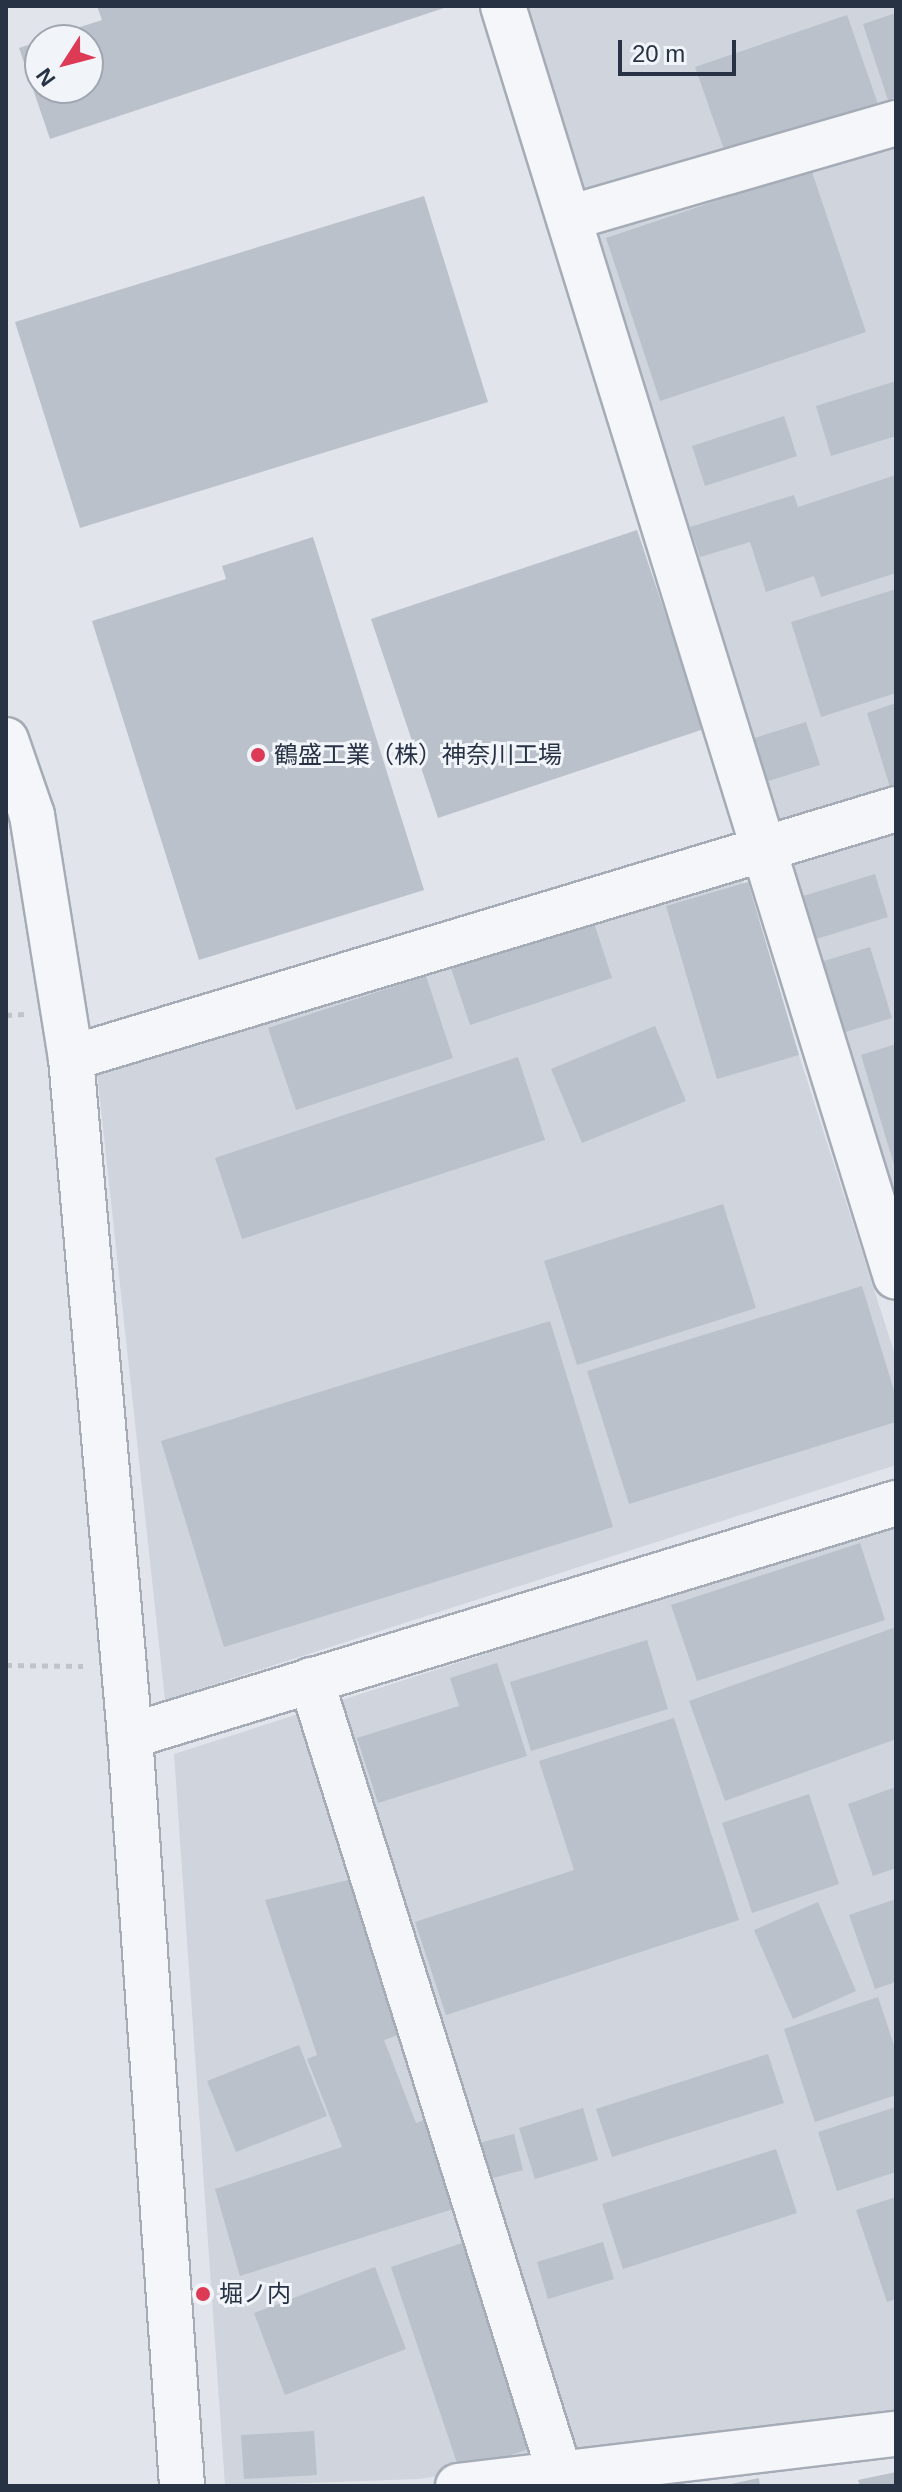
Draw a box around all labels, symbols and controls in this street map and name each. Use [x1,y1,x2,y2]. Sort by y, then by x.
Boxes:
north arrow [24,24,104,104]
scale bar [622,24,740,74]
text: 20 m [632,40,685,67]
text: N [31,63,61,91]
place label: 鶴盛工業（株）神奈川工場 [274,741,562,769]
marker: 鶴盛工業（株）神奈川工場 [249,746,267,764]
place label: 堀ノ内 [219,2280,291,2308]
marker: 堀ノ内 [194,2285,212,2303]

